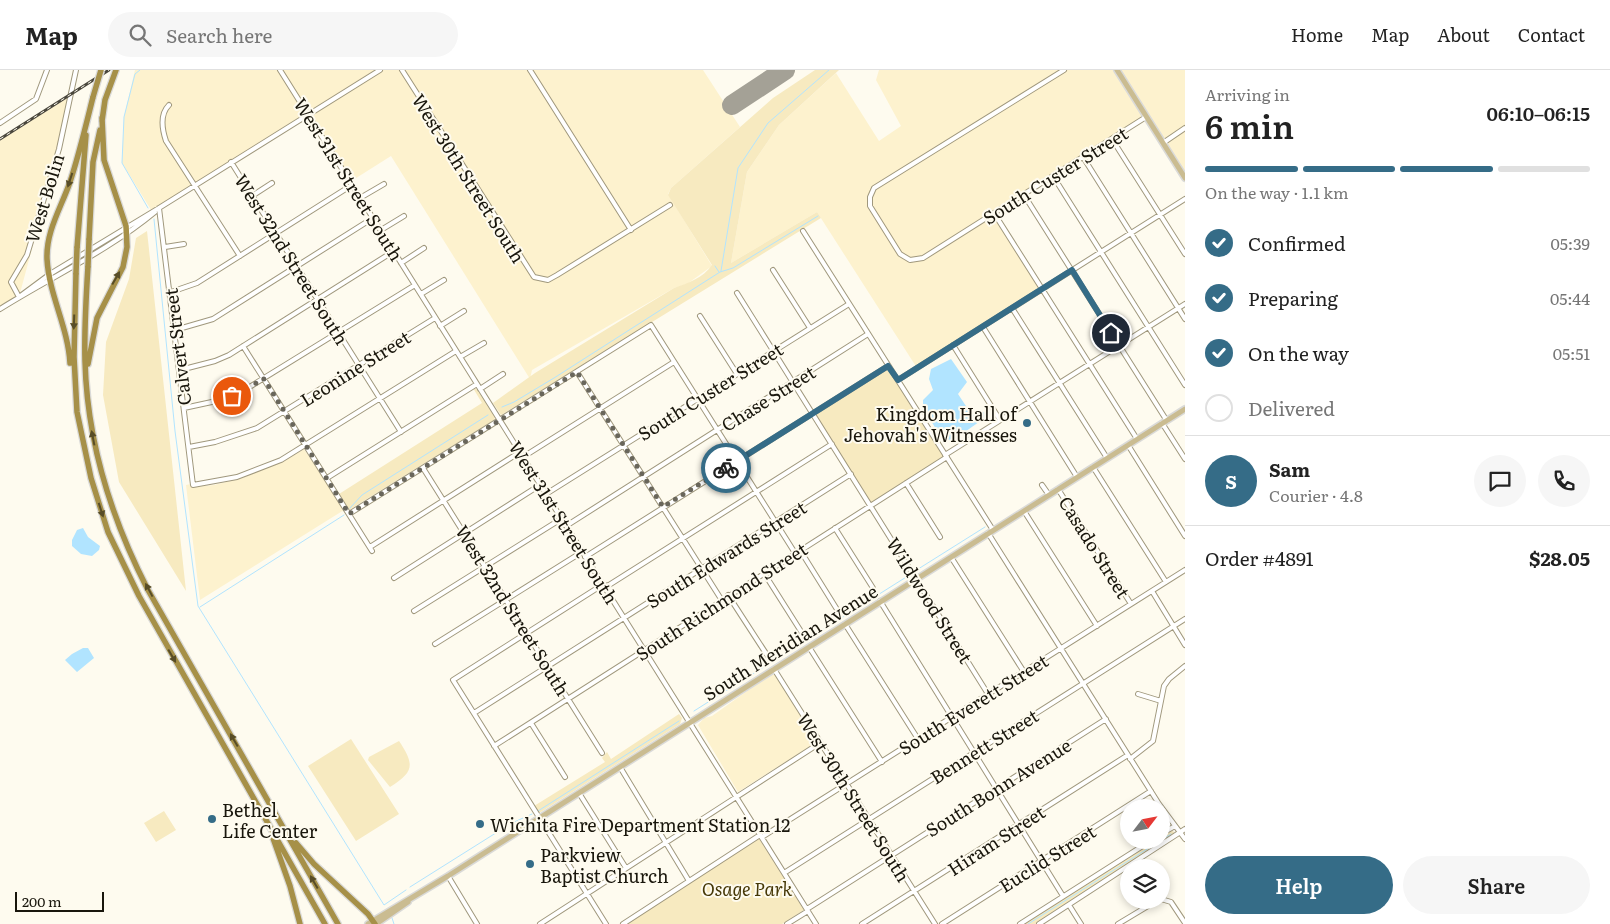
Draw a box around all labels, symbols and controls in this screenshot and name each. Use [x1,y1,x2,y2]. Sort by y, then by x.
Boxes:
search box [108,12,458,57]
text: Map [25,17,78,52]
icon: search [126,21,154,49]
text: Search here [166,21,272,49]
text: Home [1291,21,1343,48]
text: Map [1371,21,1409,48]
text: About [1437,21,1490,48]
text: Contact [1518,21,1585,48]
text: Arriving in [1205,82,1290,106]
street label: West 30th Street South [406,88,532,268]
street label: West 31st Street South [288,92,410,266]
text: 06:10–06:15 [1487,99,1590,127]
text: 6 min [1205,101,1294,149]
street label: South Custer Street [977,119,1133,231]
street label: West Bolin [18,150,70,246]
street label: West 32nd Street South [228,168,356,350]
one-way arrow [66,172,74,187]
text: On the way · 1.1 km [1205,180,1348,204]
icon: check [1205,229,1233,257]
text: Confirmed [1248,229,1346,257]
text: 05:39 [1550,231,1590,255]
one-way arrow [112,272,121,285]
icon: check [1205,284,1233,312]
text: Preparing [1248,284,1338,312]
street label: Calvert Street [156,286,198,407]
text: 05:44 [1550,286,1590,310]
pin [1090,312,1132,354]
one-way arrow [70,314,78,330]
icon: home [1097,319,1125,347]
street label: Leonine Street [295,323,416,413]
street label: South Custer Street [632,335,788,447]
icon: check [1205,339,1233,367]
text: On the way [1248,339,1349,367]
text: 05:51 [1553,341,1590,365]
street label: Chase Street [716,358,821,438]
pin [211,375,253,417]
icon: bag [218,382,246,410]
text: Delivered [1248,394,1335,422]
place label: Kingdom Hall of Jehovah's Witnesses [844,400,1019,448]
marker: Kingdom Hall of Jehovah's Witnesses [1021,417,1033,429]
one-way arrow [89,430,97,446]
street label: West 31st Street South [503,435,625,609]
courier [701,443,751,493]
icon: bike [712,454,740,482]
text: Sam [1269,455,1310,483]
button: chat [1474,455,1526,507]
button: phone [1538,455,1590,507]
text: S [1225,467,1237,495]
text: Courier · 4.8 [1269,483,1363,507]
street label: Casado Street [1053,491,1138,604]
street label: South Edwards Street [641,493,812,614]
one-way arrow [97,503,105,518]
street label: West 32nd Street South [449,519,577,701]
street label: Wildwood Street [880,532,980,669]
street label: South Richmond Street [630,535,813,667]
text: Order #4891 [1205,544,1314,572]
text: $28.05 [1529,544,1590,572]
street label: South Meridian Avenue [697,577,883,707]
one-way arrow [144,584,153,597]
street label: South Everett Street [893,647,1054,761]
one-way arrow [168,649,177,662]
street label: Bennett Street [925,701,1044,790]
street label: West 30th Street South [791,707,917,887]
street label: South Bonn Avenue [920,731,1076,843]
one-way arrow [229,734,238,747]
place label: Bethel Life Center [222,796,318,844]
street label: Hiram Street [942,798,1051,882]
north arrow [1120,799,1170,849]
map controls [1120,799,1170,909]
place label: Wichita Fire Department Station 12 [490,811,790,838]
marker: Bethel Life Center [206,813,218,825]
street label: Euclid Street [993,817,1101,899]
marker: Wichita Fire Department Station 12 [474,818,486,830]
place label: Parkview Baptist Church [540,841,669,889]
button: Help [1205,856,1393,914]
button: Share [1403,856,1590,914]
marker: Parkview Baptist Church [524,858,536,870]
button: layers [1120,859,1170,909]
one-way arrow [310,874,318,889]
park label: Osage Park [702,875,792,902]
scale bar [15,889,104,912]
text: 200 m [22,891,62,911]

